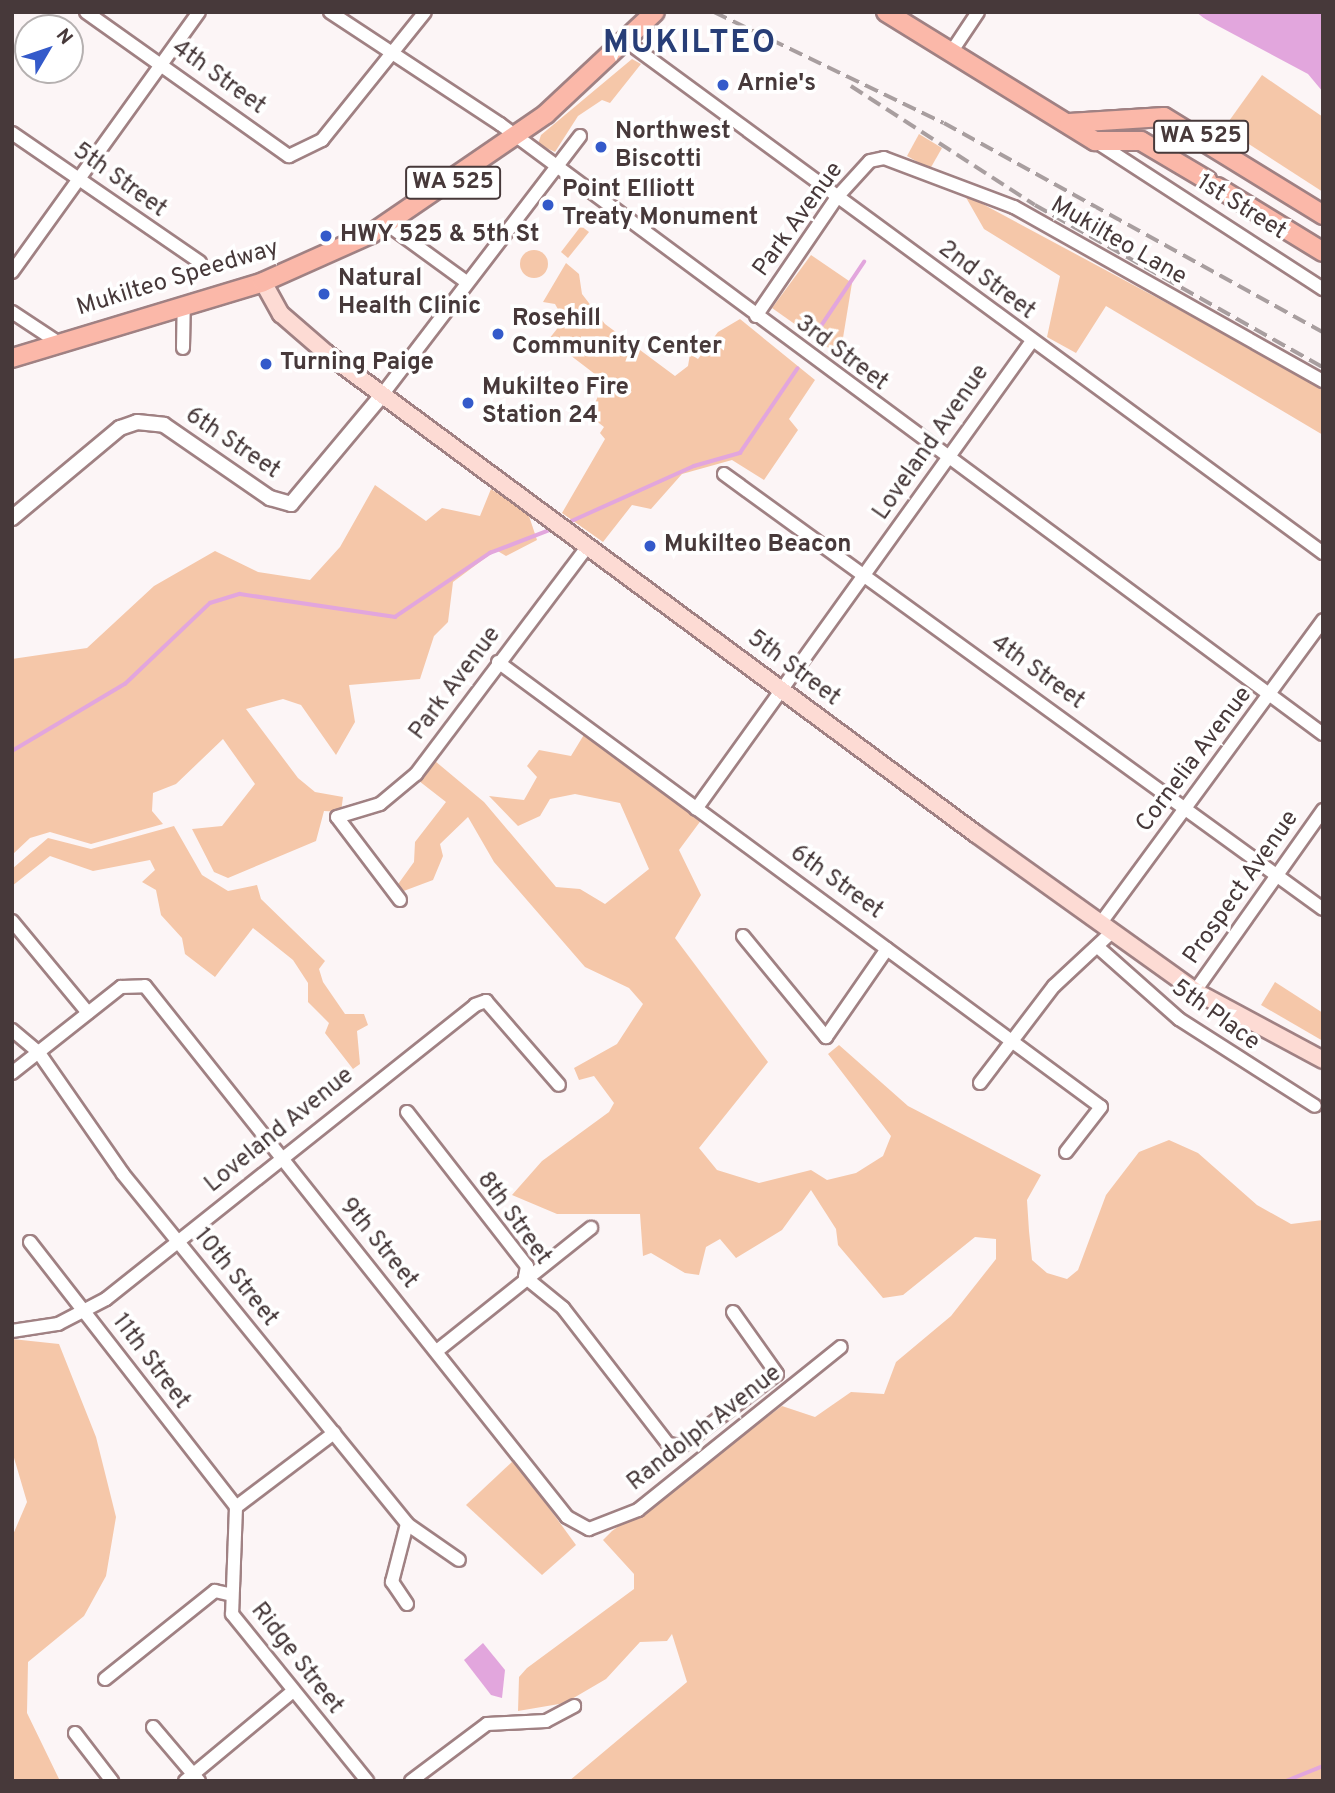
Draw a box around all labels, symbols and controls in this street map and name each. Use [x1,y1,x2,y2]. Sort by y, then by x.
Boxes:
north arrow [14,14,84,84]
text: N [50,24,77,50]
district label: MUKILTEO [604,25,776,63]
street label: 4th Street [166,34,270,122]
place label: Arnie's [737,71,816,99]
marker: Arnie's [715,77,731,93]
road number: WA 525 [1152,118,1250,156]
place label: Northwest Biscotti [615,119,731,175]
street label: 5th Street [67,137,171,225]
marker: Northwest Biscotti [593,139,609,155]
street label: Park Avenue [748,157,850,283]
road number: WA 525 [404,164,502,202]
street label: 1st Street [1191,169,1291,247]
place label: Point Elliott Treaty Monument [562,177,758,233]
street label: Mukilteo Lane [1045,191,1191,293]
marker: Point Elliott Treaty Monument [540,197,556,213]
place label: HWY 525 & 5th St [340,222,540,250]
marker: HWY 525 & 5th St [318,228,334,244]
street label: Mukilteo Speedway [73,235,283,323]
street label: 2nd Street [932,235,1040,327]
place label: Natural Health Clinic [338,266,481,322]
marker: Natural Health Clinic [316,286,332,302]
place label: Rosehill Community Center [512,306,722,362]
street label: 3rd Street [789,310,893,398]
marker: Rosehill Community Center [490,326,506,342]
place label: Turning Paige [280,350,434,378]
marker: Turning Paige [258,356,274,372]
street label: Loveland Avenue [867,359,997,527]
place label: Mukilteo Fire Station 24 [482,375,629,431]
marker: Mukilteo Fire Station 24 [460,395,476,411]
street label: 6th Street [179,402,285,486]
place label: Mukilteo Beacon [664,532,851,560]
marker: Mukilteo Beacon [642,538,658,554]
street label: Park Avenue [404,621,508,747]
street label: 5th Street [741,625,845,713]
street label: 4th Street [985,629,1089,717]
street label: Cornelia Avenue [1131,681,1259,839]
street label: Prospect Avenue [1178,805,1306,971]
street label: 6th Street [784,840,888,926]
street label: 5th Place [1165,974,1265,1058]
street label: Loveland Avenue [199,1062,361,1200]
street label: 8th Street [470,1167,556,1271]
street label: 9th Street [333,1193,423,1295]
street label: 10th Street [187,1223,283,1333]
street label: 11th Street [105,1309,195,1415]
street label: Randolph Avenue [622,1360,788,1498]
street label: Ridge Street [244,1598,348,1720]

